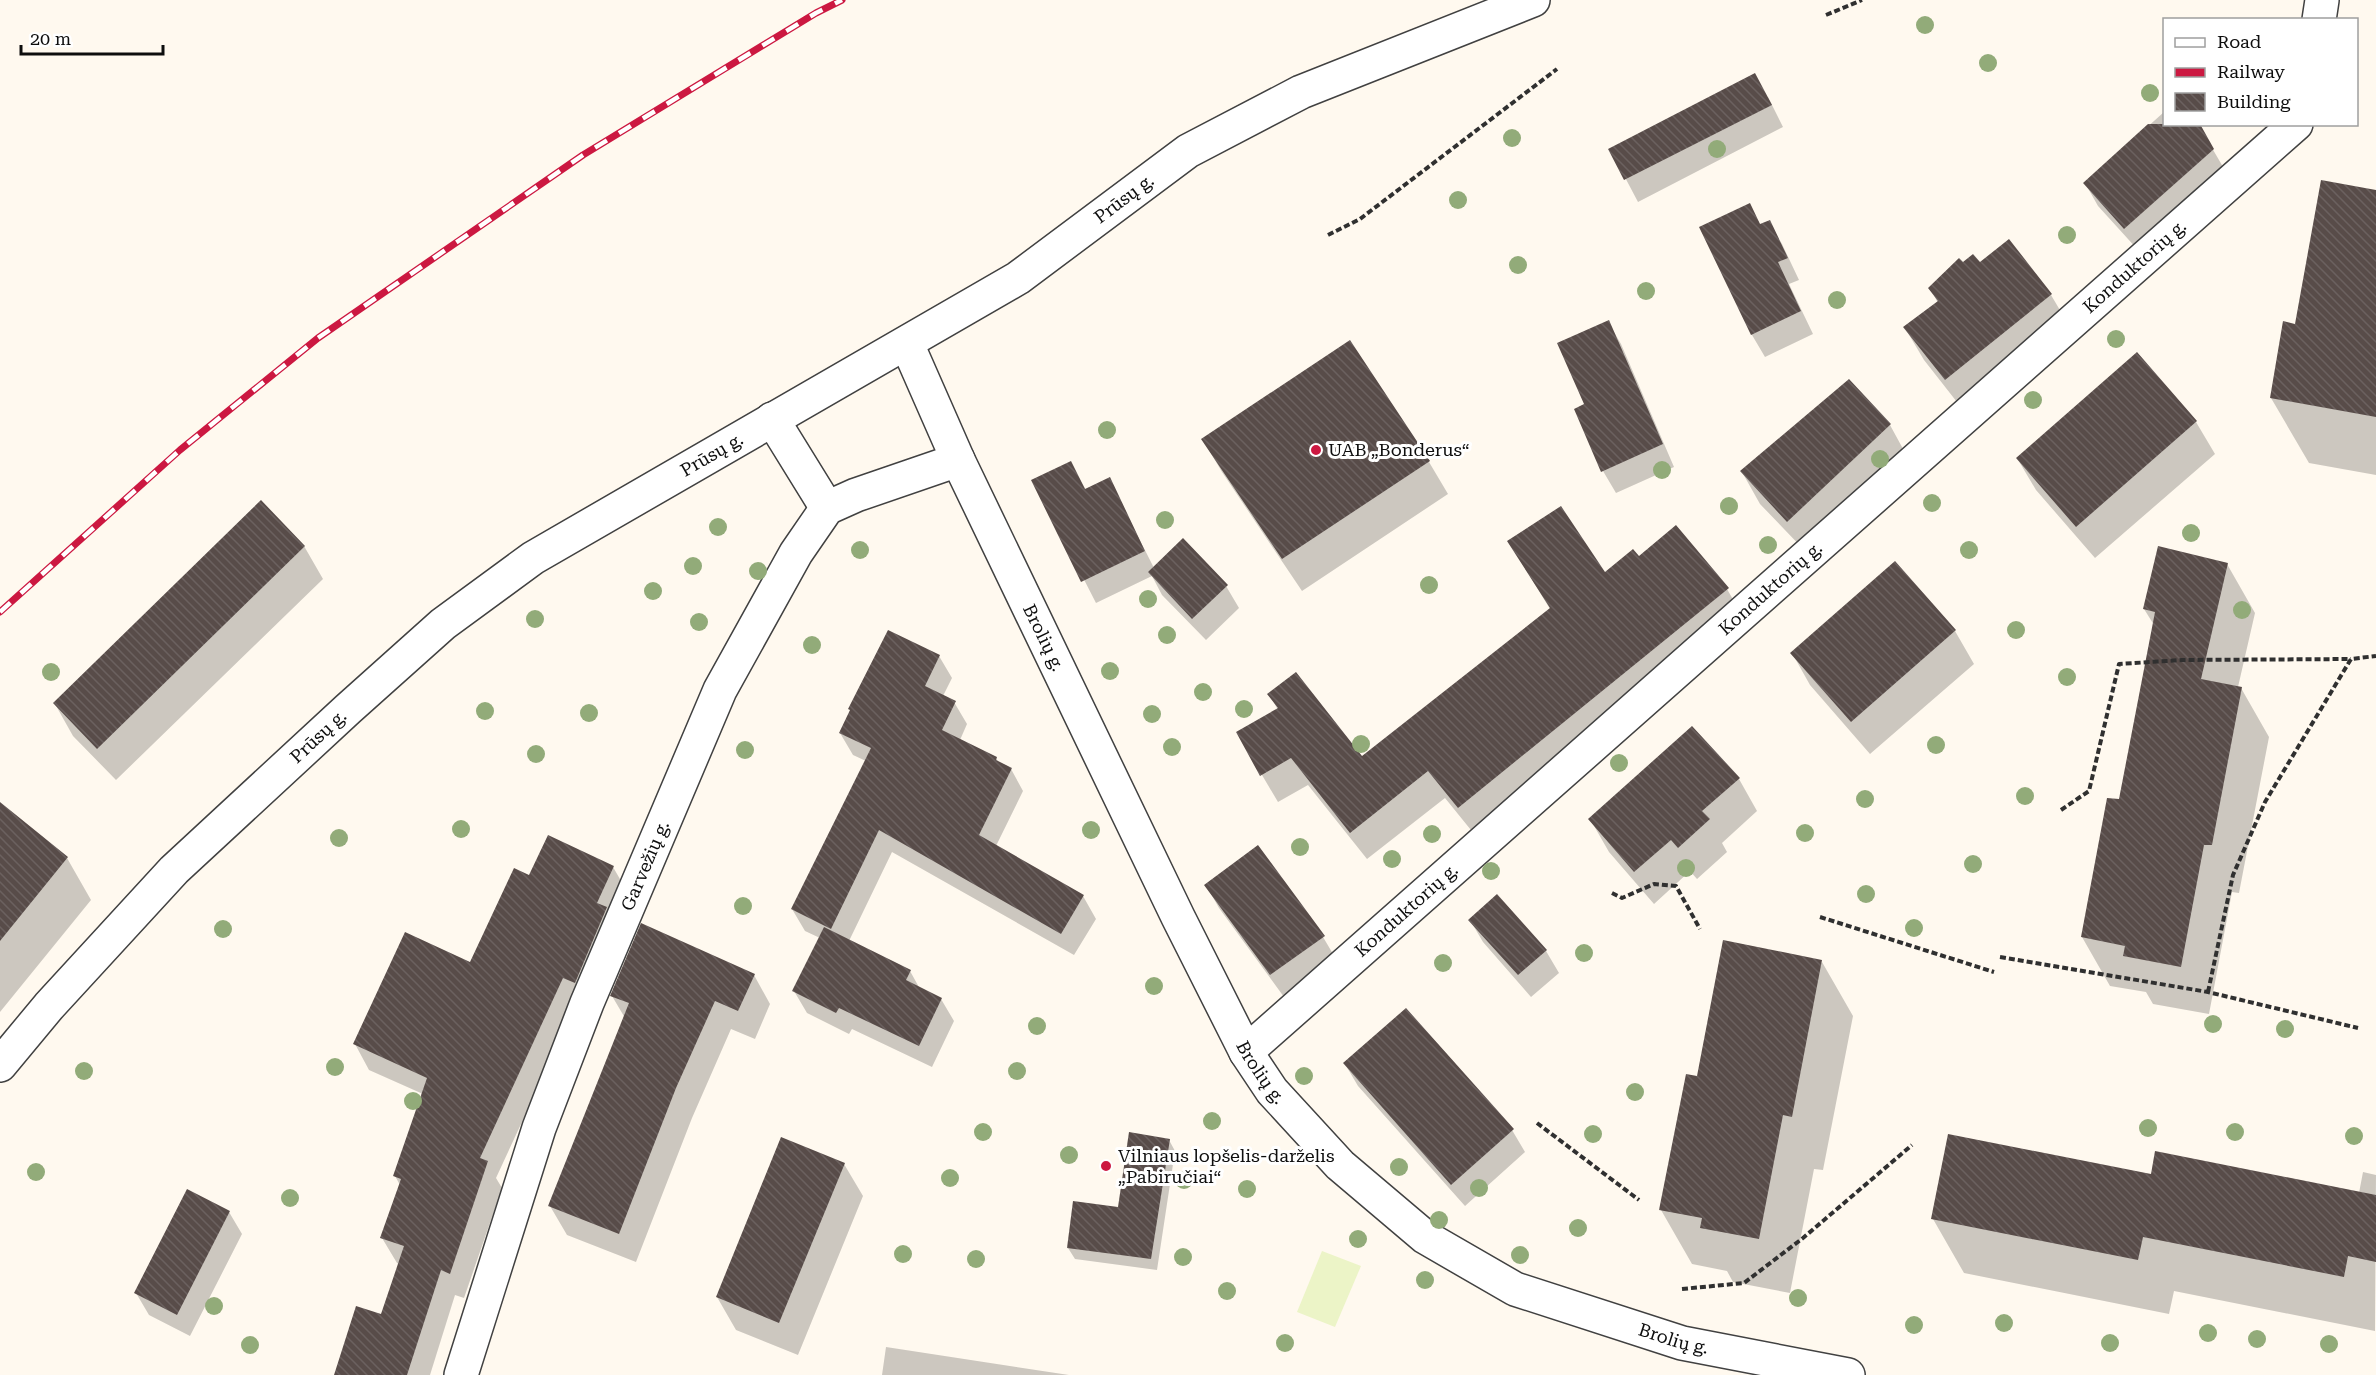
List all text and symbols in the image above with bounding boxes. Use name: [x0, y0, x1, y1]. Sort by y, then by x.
scale bar: [21, 18, 164, 56]
legend: [2163, 18, 2358, 126]
text: 20 m: [30, 28, 71, 49]
text: Road: [2217, 31, 2262, 52]
text: Railway: [2217, 61, 2285, 82]
text: Building: [2217, 91, 2291, 112]
street label: Prūsų g.: [1090, 169, 1158, 227]
street label: Konduktorių g.: [2078, 215, 2190, 317]
street label: Prūsų g.: [676, 428, 747, 481]
place label: UAB „Bonderus“: [1328, 439, 1470, 460]
marker: UAB „Bonderus“: [1309, 443, 1323, 457]
street label: Konduktorių g.: [1714, 537, 1826, 639]
street label: Brolių g.: [1019, 601, 1069, 674]
street label: Prūsų g.: [286, 705, 350, 767]
street label: Garvežių g.: [616, 817, 673, 914]
street label: Konduktorių g.: [1350, 859, 1462, 961]
street label: Brolių g.: [1232, 1037, 1290, 1108]
place label: Vilniaus lopšelis-darželis „Pabiručiai“: [1118, 1145, 1334, 1187]
marker: Vilniaus lopšelis-darželis „Pabiručiai“: [1099, 1159, 1113, 1173]
street label: Brolių g.: [1636, 1319, 1710, 1358]

